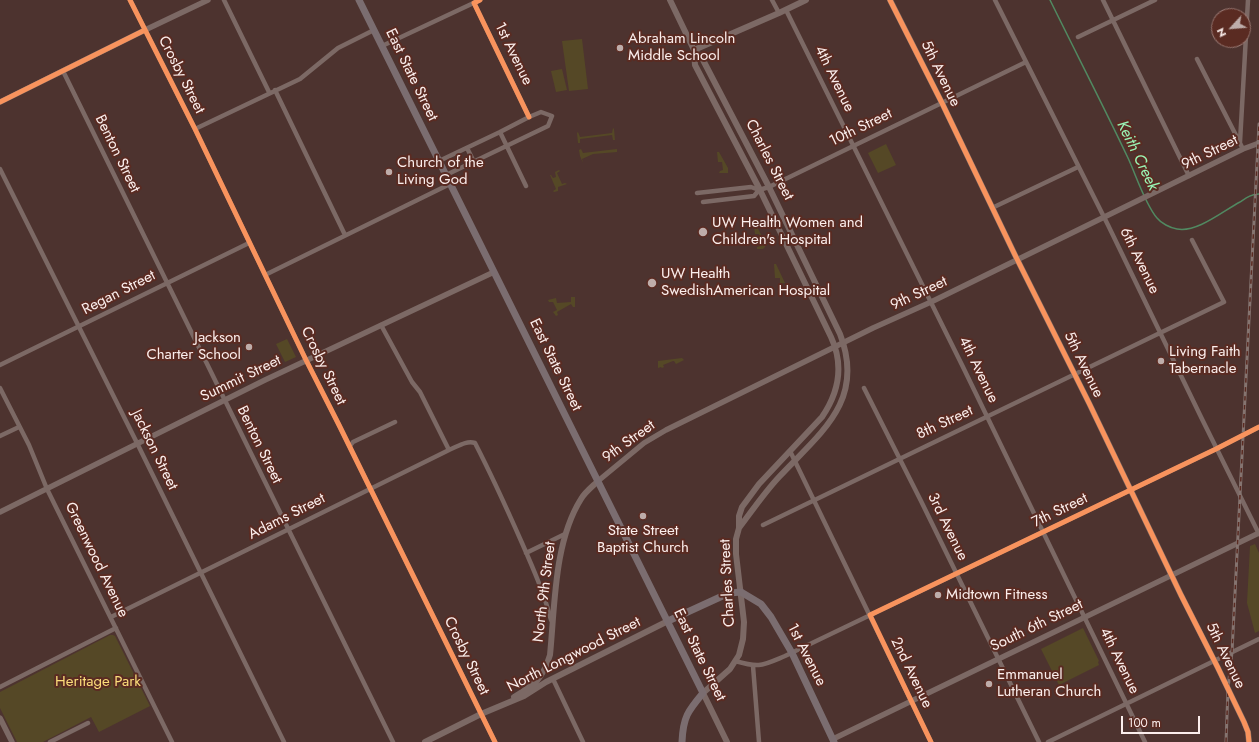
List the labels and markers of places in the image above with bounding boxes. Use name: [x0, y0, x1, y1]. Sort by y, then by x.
place label: Abraham Lincoln Middle School: [628, 30, 735, 65]
marker: Abraham Lincoln Middle School: [615, 43, 625, 53]
place label: Church of the Living God: [397, 154, 484, 189]
marker: Church of the Living God: [384, 167, 394, 177]
place label: UW Health Women and Children's Hospital: [712, 214, 863, 249]
marker: UW Health Women and Children's Hospital: [697, 226, 709, 238]
place label: UW Health SwedishAmerican Hospital: [661, 265, 830, 300]
marker: UW Health SwedishAmerican Hospital: [646, 277, 658, 289]
place label: Jackson Charter School: [146, 329, 241, 364]
marker: Jackson Charter School: [244, 342, 254, 352]
place label: Living Faith Tabernacle: [1169, 343, 1241, 378]
marker: Living Faith Tabernacle: [1156, 356, 1166, 366]
marker: State Street Baptist Church: [638, 511, 648, 521]
place label: State Street Baptist Church: [597, 522, 689, 557]
place label: Midtown Fitness: [946, 586, 1047, 604]
marker: Midtown Fitness: [933, 590, 943, 600]
place label: Emmanuel Lutheran Church: [997, 666, 1101, 701]
marker: Emmanuel Lutheran Church: [984, 679, 994, 689]

